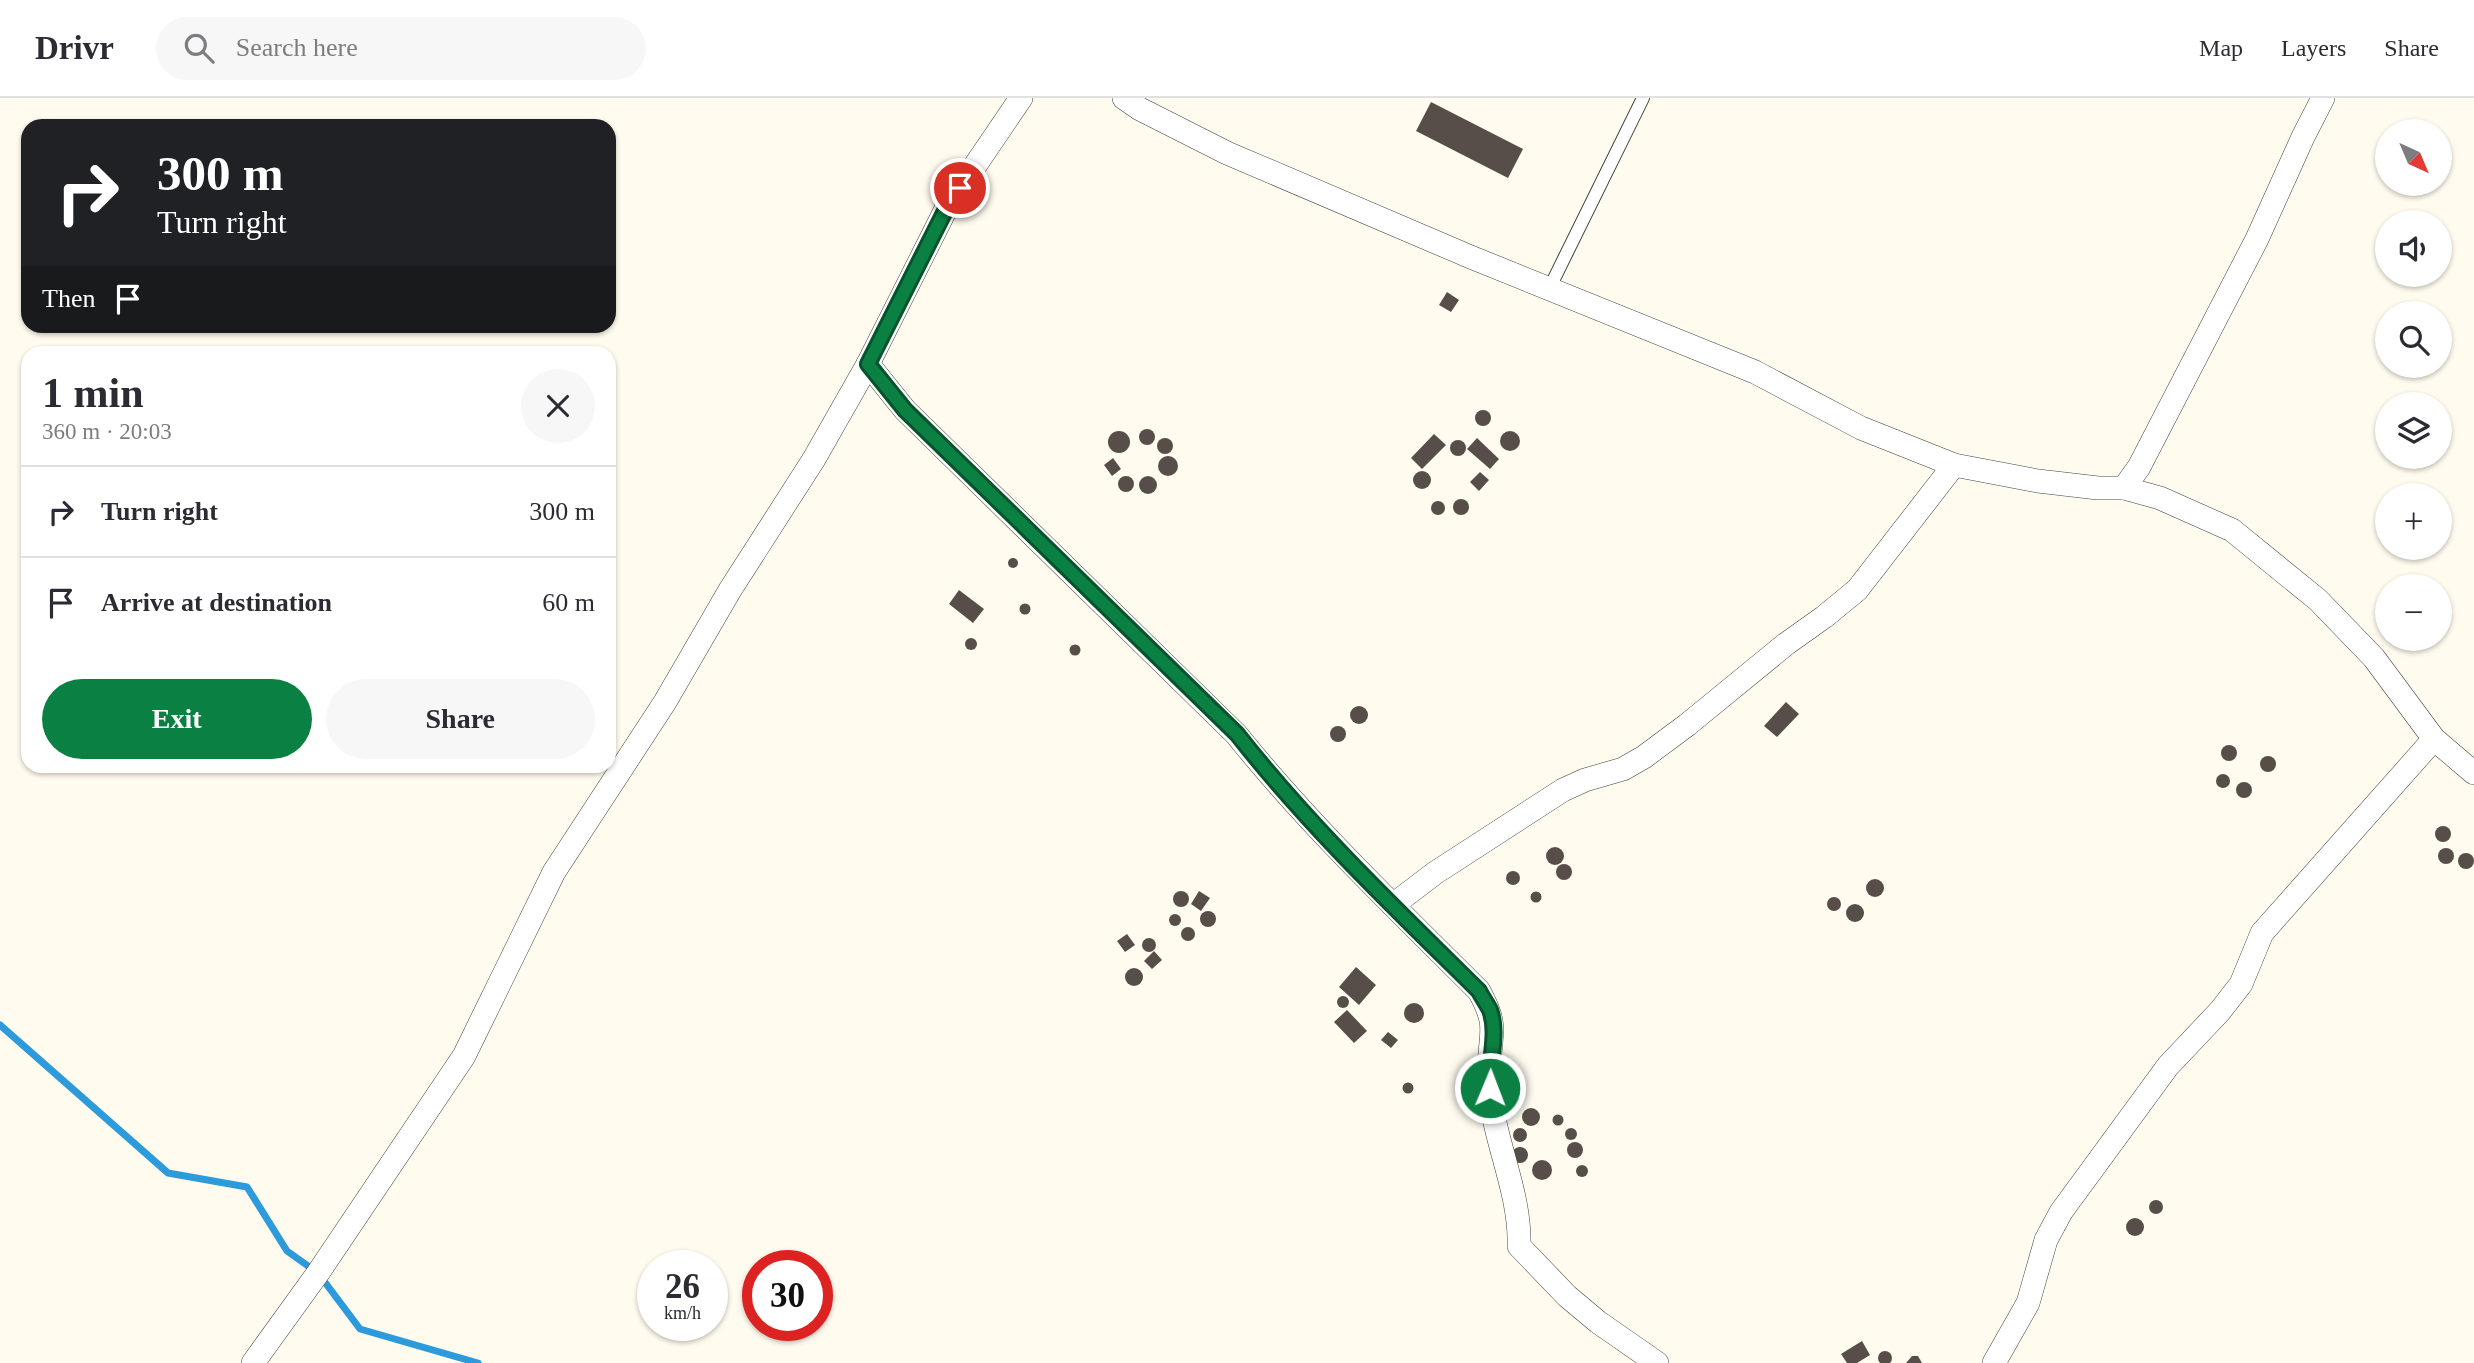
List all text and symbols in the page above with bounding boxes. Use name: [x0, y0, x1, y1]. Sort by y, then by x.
search box: [156, 17, 646, 80]
icon: search: [180, 29, 218, 67]
text: Drivr: [35, 30, 114, 66]
text: Search here: [236, 33, 358, 62]
text: Map: [2199, 35, 2243, 61]
text: Layers: [2281, 35, 2346, 61]
text: Share: [2384, 35, 2439, 61]
north arrow: [2375, 119, 2452, 196]
map controls: [2375, 119, 2452, 651]
text: 300 m: [157, 146, 284, 201]
icon: right: [42, 147, 133, 238]
pin: [930, 158, 990, 218]
icon: arrive: [941, 169, 979, 207]
text: Turn right: [157, 204, 287, 240]
button: sound: [2375, 210, 2452, 287]
icon: arrive: [109, 280, 147, 318]
text: Then: [42, 284, 95, 313]
button: search: [2375, 301, 2452, 378]
button: close: [521, 369, 595, 443]
text: 1 min: [42, 370, 144, 416]
button: layers: [2375, 392, 2452, 469]
text: 360 m · 20:03: [42, 419, 172, 444]
button: +: [2375, 483, 2452, 560]
icon: right: [42, 493, 80, 531]
text: Turn right: [101, 497, 218, 526]
text: 300 m: [529, 497, 595, 526]
button: −: [2375, 574, 2452, 651]
icon: arrive: [42, 584, 80, 622]
text: Arrive at destination: [101, 588, 332, 617]
text: 60 m: [542, 588, 595, 617]
button: Exit: [42, 679, 312, 759]
button: Share: [326, 679, 595, 759]
position arrow: [1453, 1051, 1527, 1125]
speed limit sign: 30: [742, 1250, 833, 1341]
text: 26: [665, 1267, 700, 1306]
text: km/h: [664, 1303, 701, 1323]

